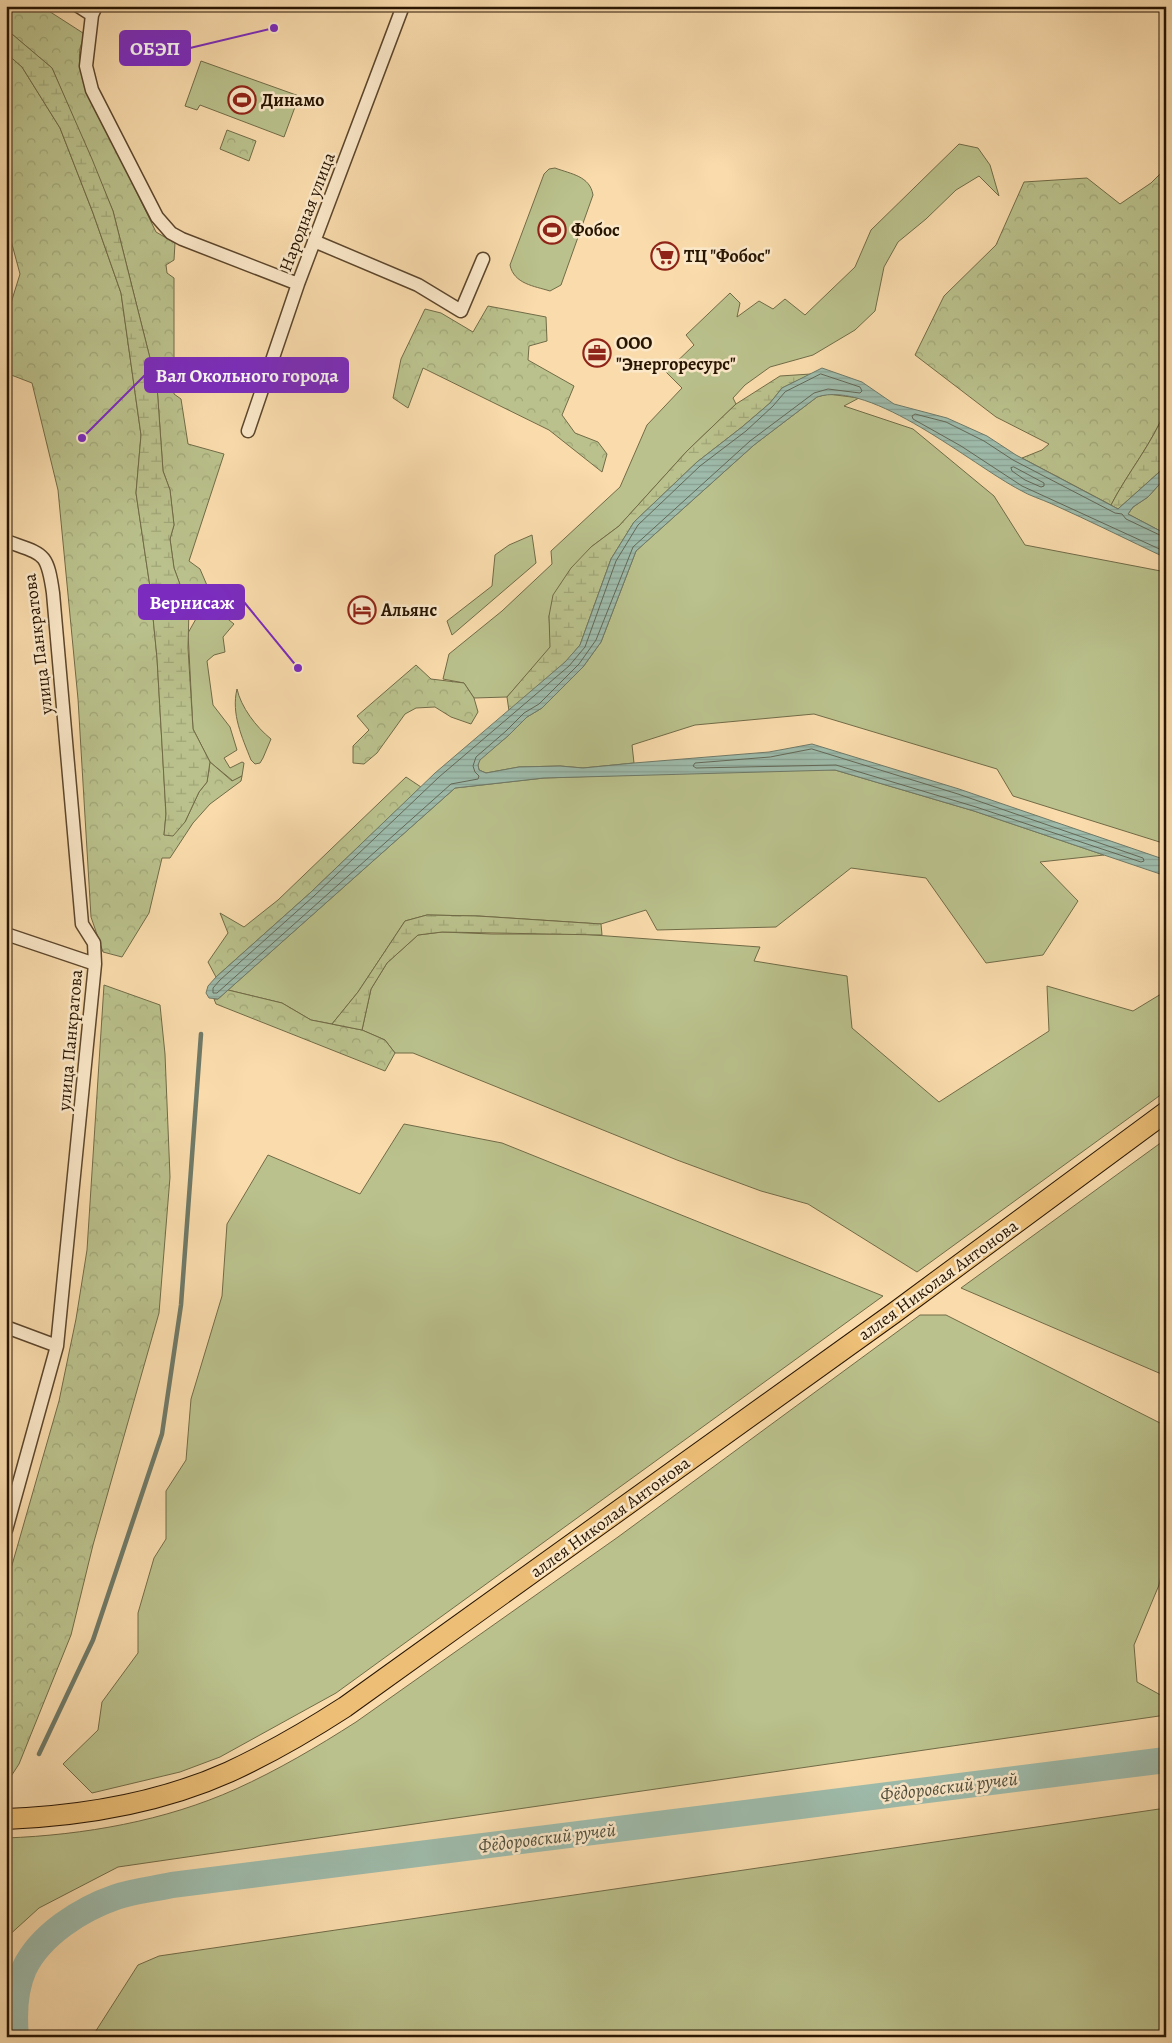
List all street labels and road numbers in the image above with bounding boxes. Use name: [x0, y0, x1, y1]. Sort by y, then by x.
street label: Народная улица: [273, 148, 341, 275]
street label: улица Панкратова: [17, 571, 59, 717]
street label: улица Панкратова: [52, 968, 88, 1113]
street label: аллея Николая Антонова: [853, 1213, 1023, 1346]
street label: аллея Николая Антонова: [525, 1450, 695, 1583]

